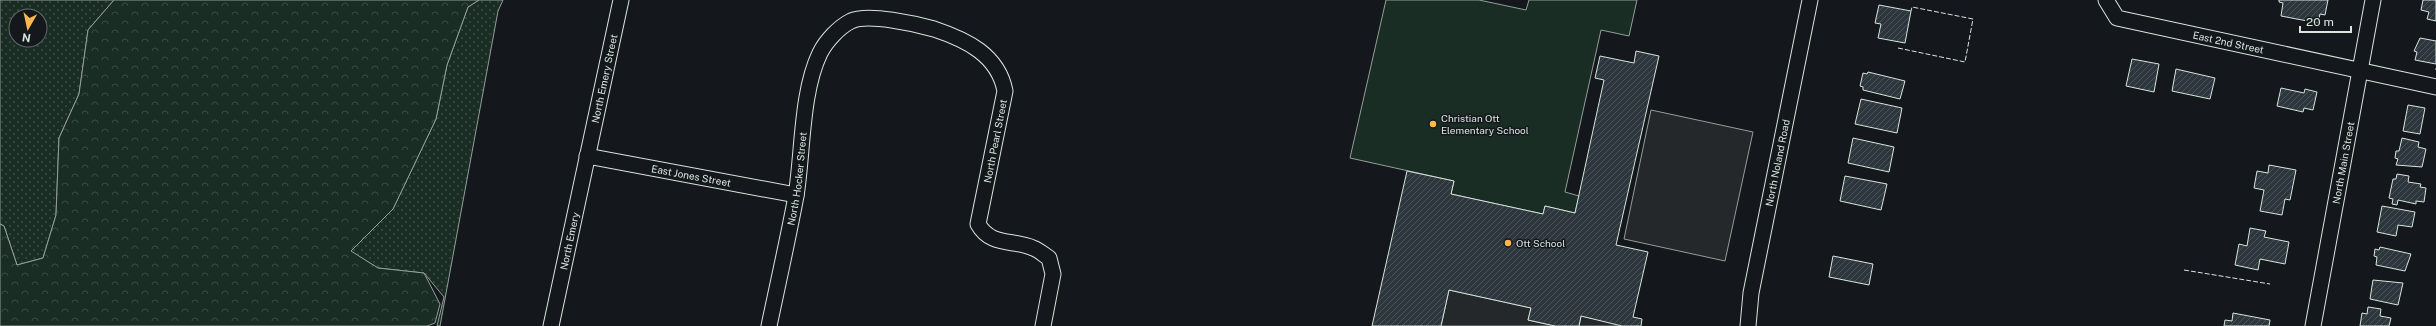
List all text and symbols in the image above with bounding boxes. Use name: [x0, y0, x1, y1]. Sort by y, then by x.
north arrow: [8, 8, 48, 48]
scale bar: [2300, 8, 2351, 34]
text: 20 m: [2306, 15, 2334, 29]
street label: East 2nd Street: [2192, 29, 2265, 56]
text: N: [21, 31, 32, 44]
street label: North Emery Street: [589, 33, 620, 124]
street label: North Pearl Street: [981, 98, 1009, 184]
place label: Christian Ott Elementary School: [1441, 112, 1529, 136]
street label: North Noland Road: [1763, 118, 1792, 207]
marker: Christian Ott Elementary School: [1428, 119, 1438, 129]
street label: North Main Street: [2330, 121, 2357, 205]
street label: North Hocker Street: [784, 131, 809, 226]
street label: East Jones Street: [650, 162, 732, 189]
street label: North Emery: [557, 210, 581, 271]
place label: Ott School: [1516, 237, 1565, 249]
marker: Ott School: [1503, 238, 1513, 248]

